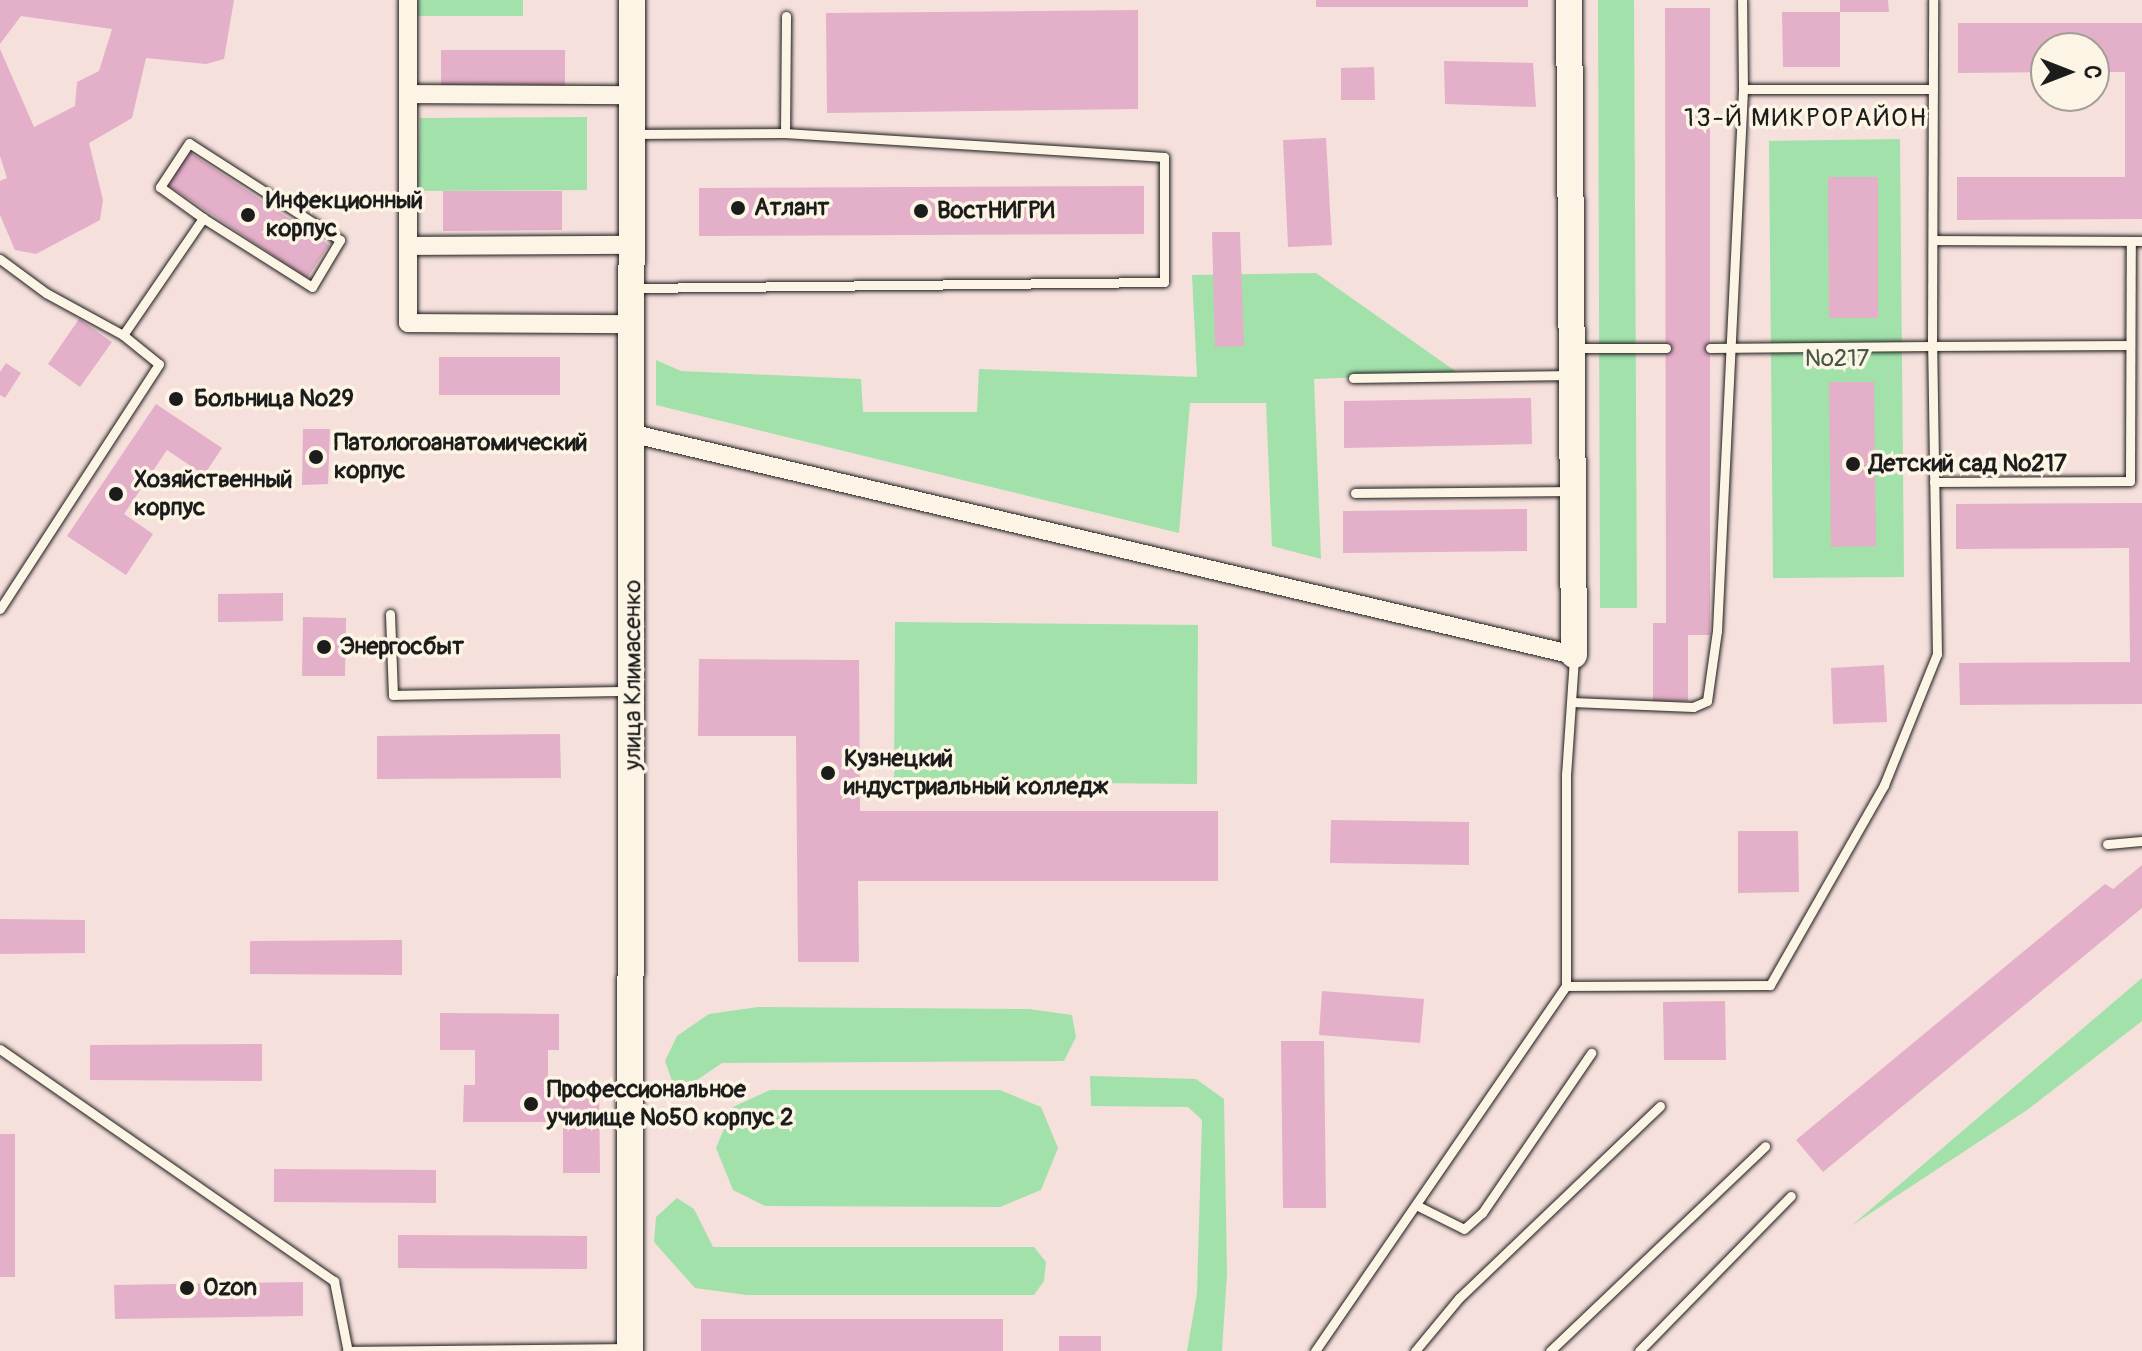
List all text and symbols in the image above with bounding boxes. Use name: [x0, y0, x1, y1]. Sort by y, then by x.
north arrow: [2030, 32, 2110, 112]
text: С: [2078, 65, 2106, 79]
district label: 13-Й МИКРОРАЙОН: [1684, 103, 1928, 135]
place label: Инфекционный корпус: [266, 187, 423, 243]
place label: Атлант: [754, 194, 829, 222]
place label: ВостНИГРИ: [937, 197, 1055, 225]
marker: Атлант: [729, 199, 747, 217]
marker: ВостНИГРИ: [912, 202, 930, 220]
marker: Инфекционный корпус: [237, 204, 259, 226]
park label: №217: [1805, 345, 1869, 373]
place label: Больница №29: [194, 385, 354, 413]
marker: Больница №29: [165, 388, 187, 410]
place label: Патологоанатомический корпус: [334, 429, 587, 485]
marker: Патологоанатомический корпус: [305, 446, 327, 468]
place label: Детский сад №217: [1869, 450, 2067, 478]
marker: Детский сад №217: [1844, 455, 1862, 473]
place label: Хозяйственный корпус: [134, 466, 292, 522]
marker: Хозяйственный корпус: [105, 483, 127, 505]
street label: улица Климасенко: [619, 580, 647, 770]
place label: Энергосбыт: [340, 633, 464, 661]
marker: Энергосбыт: [315, 638, 333, 656]
place label: Кузнецкий индустриальный колледж: [844, 745, 1108, 801]
marker: Кузнецкий индустриальный колледж: [819, 764, 837, 782]
place label: Профессиональное училище №50 корпус 2: [547, 1076, 793, 1132]
marker: Профессиональное училище №50 корпус 2: [522, 1095, 540, 1113]
place label: Ozon: [203, 1274, 257, 1302]
marker: Ozon: [178, 1279, 196, 1297]

